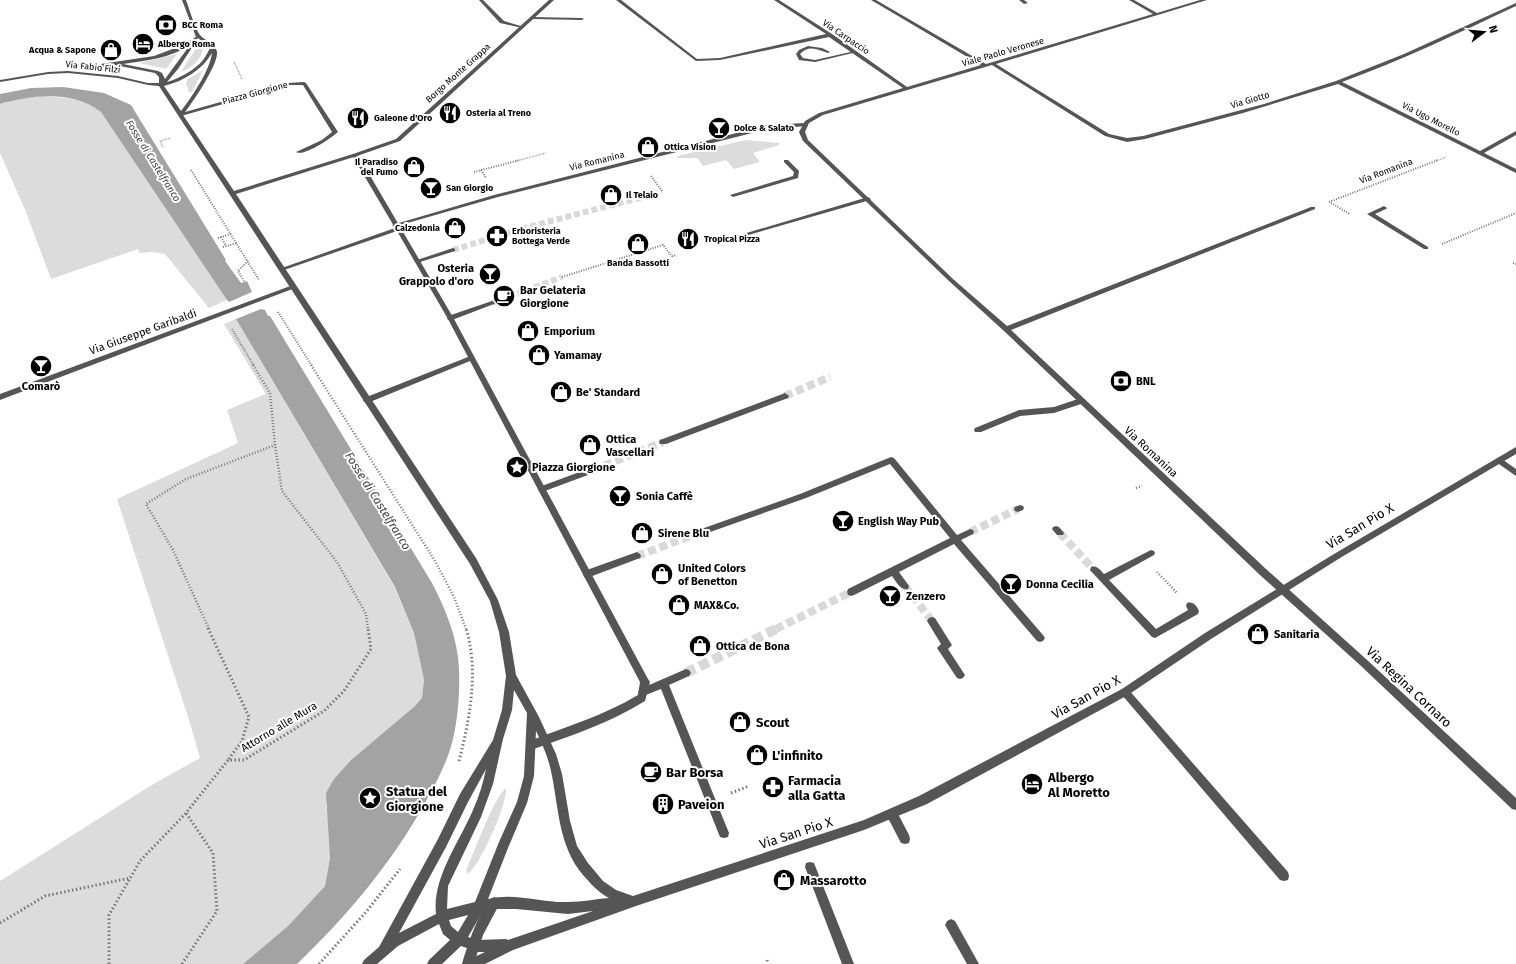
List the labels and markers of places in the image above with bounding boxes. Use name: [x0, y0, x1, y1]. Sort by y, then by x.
bank icon: BCC Roma: [153, 12, 179, 38]
place label: BCC Roma: [182, 20, 223, 30]
hotel icon: Albergo Roma: [130, 31, 156, 57]
shop icon: Acqua & Sapone: [98, 37, 124, 63]
place label: Albergo Roma: [157, 39, 215, 49]
place label: Acqua & Sapone: [28, 45, 96, 55]
restaurant icon: Osteria al Treno: [437, 100, 463, 126]
restaurant icon: Galeone d'Oro: [345, 105, 371, 131]
place label: Osteria al Treno: [466, 108, 531, 118]
place label: Galeone d'Oro: [374, 113, 432, 123]
bar icon: Dolce & Salato: [706, 115, 732, 141]
place label: Dolce & Salato: [734, 123, 794, 133]
shop icon: Ottica Vision: [635, 134, 661, 160]
place label: Ottica Vision: [664, 142, 716, 152]
shop icon: Il Paradiso del Fumo: [401, 154, 427, 180]
place label: Il Paradiso del Fumo: [355, 157, 398, 177]
bar icon: San Giorgio: [418, 175, 444, 201]
shop icon: Il Telaio: [598, 182, 624, 208]
place label: San Giorgio: [446, 183, 493, 193]
place label: Il Telaio: [626, 190, 658, 200]
shop icon: Calzedonia: [442, 215, 468, 241]
place label: Calzedonia: [395, 223, 440, 233]
pharmacy icon: Erboristeria Bottega Verde: [484, 223, 510, 249]
place label: Erboristeria Bottega Verde: [512, 226, 570, 246]
restaurant icon: Tropical Pizza: [675, 226, 701, 252]
shop icon: Banda Bassotti: [625, 231, 651, 257]
place label: Tropical Pizza: [704, 234, 760, 244]
place label: Banda Bassotti: [607, 258, 669, 268]
bar icon: Osteria Grappolo d'oro: [477, 261, 503, 287]
place label: Osteria Grappolo d'oro: [399, 262, 475, 288]
cafe icon: Bar Gelateria Giorgione: [491, 283, 517, 309]
place label: Bar Gelateria Giorgione: [520, 284, 586, 310]
shop icon: Emporium: [515, 318, 541, 344]
place label: Emporium: [544, 325, 595, 338]
shop icon: Yamamay: [526, 342, 552, 368]
place label: Yamamay: [553, 349, 602, 362]
bar icon: Comarò: [28, 353, 54, 379]
bank icon: BNL: [1108, 368, 1134, 394]
place label: BNL: [1136, 375, 1156, 388]
shop icon: Be' Standard: [548, 379, 574, 405]
place label: Comarò: [22, 380, 61, 393]
place label: Be' Standard: [576, 386, 640, 399]
shop icon: Ottica Vascellari: [577, 432, 603, 458]
place label: Ottica Vascellari: [605, 433, 654, 459]
place icon: Piazza Giorgione: [504, 454, 530, 480]
place label: Piazza Giorgione: [532, 461, 615, 474]
bar icon: Sonia Caffè: [607, 483, 633, 509]
place label: Sonia Caffè: [636, 490, 693, 503]
bar icon: English Way Pub: [830, 508, 856, 534]
place label: English Way Pub: [858, 515, 939, 528]
shop icon: Sirene Blu: [629, 520, 655, 546]
place label: Sirene Blu: [658, 527, 709, 540]
shop icon: United Colors of Benetton: [649, 561, 675, 587]
place label: United Colors of Benetton: [678, 562, 746, 588]
bar icon: Donna Cecilia: [998, 571, 1024, 597]
place label: Donna Cecilia: [1026, 578, 1094, 591]
bar icon: Zenzero: [877, 583, 903, 609]
place label: Zenzero: [906, 590, 946, 603]
shop icon: MAX&Co.: [666, 592, 692, 618]
place label: MAX&Co.: [694, 599, 739, 612]
shop icon: Sanitaria: [1245, 621, 1271, 647]
place label: Sanitaria: [1274, 628, 1319, 641]
shop icon: Ottica de Bona: [687, 633, 713, 659]
place label: Ottica de Bona: [716, 640, 790, 653]
shop icon: Scout: [727, 709, 753, 735]
place label: Scout: [756, 715, 790, 730]
shop icon: L'infinito: [744, 742, 770, 768]
place label: L'infinito: [772, 748, 823, 763]
cafe icon: Bar Borsa: [638, 759, 664, 785]
place label: Bar Borsa: [666, 765, 723, 780]
place label: Albergo Al Moretto: [1047, 770, 1110, 800]
hotel icon: Albergo Al Moretto: [1019, 771, 1045, 797]
place label: Farmacia alla Gatta: [788, 773, 845, 803]
pharmacy icon: Farmacia alla Gatta: [760, 774, 786, 800]
place label: Statua del Giorgione: [386, 784, 447, 814]
place icon: Statua del Giorgione: [357, 785, 383, 811]
building icon: Paveion: [650, 791, 676, 817]
place label: Paveion: [678, 797, 725, 812]
shop icon: Massarotto: [771, 867, 797, 893]
place label: Massarotto: [800, 873, 867, 888]

